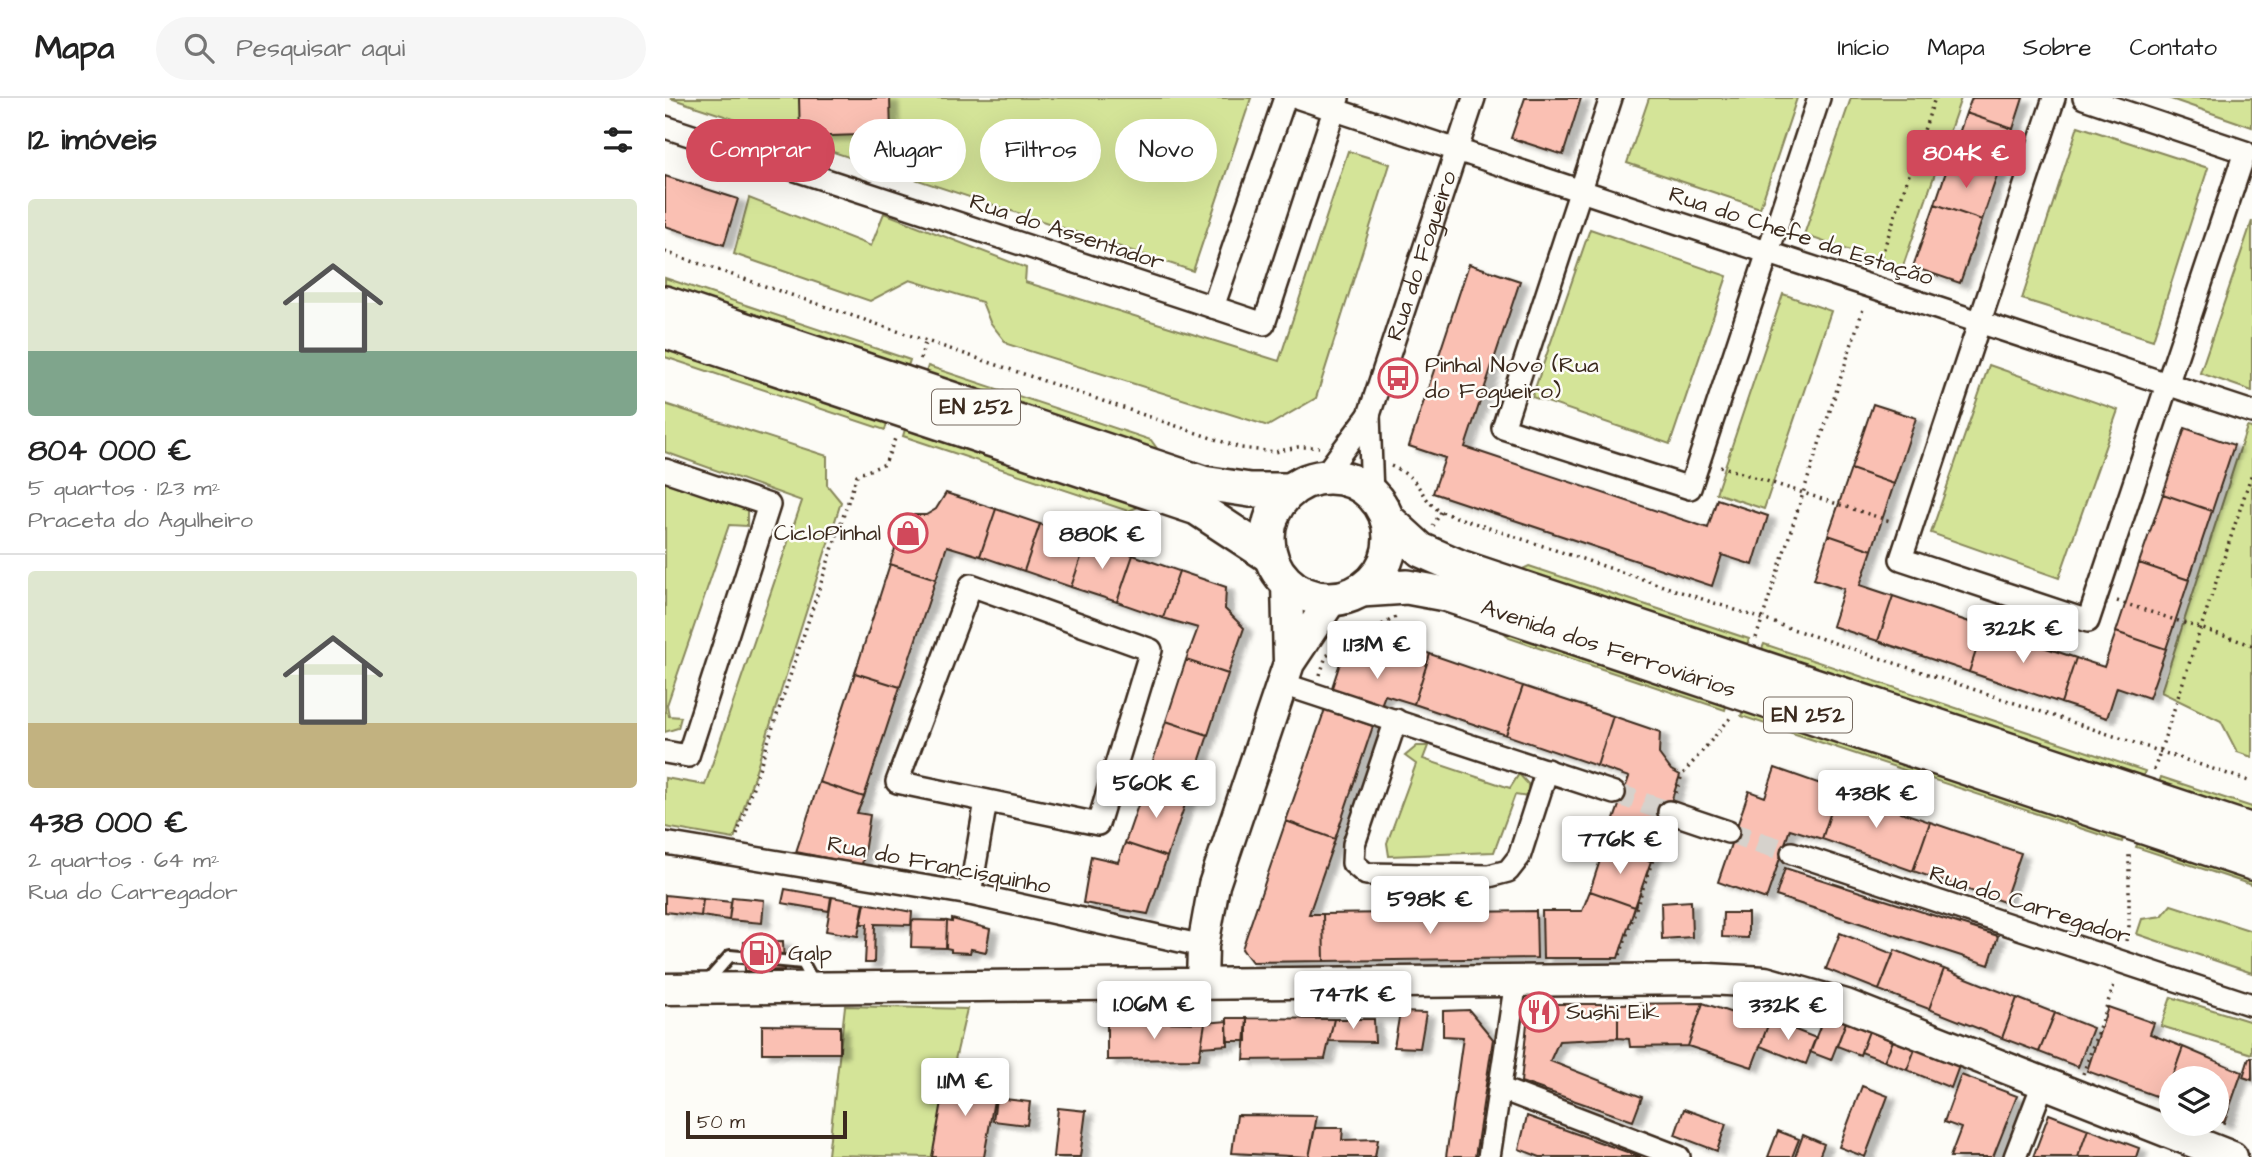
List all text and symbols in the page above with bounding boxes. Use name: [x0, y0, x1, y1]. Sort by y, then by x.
search box: [156, 17, 646, 80]
text: Mapa: [35, 25, 114, 71]
icon: search: [180, 29, 218, 67]
text: Pesquisar aqui: [236, 30, 405, 66]
text: Início: [1838, 31, 1889, 65]
text: Mapa: [1927, 31, 1985, 65]
text: Sobre: [2023, 31, 2091, 65]
text: Contato: [2129, 31, 2217, 65]
text: 12 imóveis: [28, 119, 157, 161]
chip: Comprar: [686, 119, 835, 182]
chip: Alugar: [849, 119, 966, 182]
chip: Filtros: [980, 119, 1101, 182]
chip: Novo: [1115, 119, 1217, 182]
icon: filters: [599, 121, 637, 159]
pin: 804K €: [1909, 130, 2023, 190]
text: 804K €: [1923, 137, 2009, 169]
street label: Rua do Fogueiro: [1379, 167, 1465, 345]
street label: Rua do Chefe da Estação: [1665, 178, 1937, 294]
street label: Rua do Assentador: [965, 185, 1169, 279]
icon: home: [270, 245, 396, 371]
place label: Pinhal Novo (Rua do Fogueiro): [1425, 349, 1599, 408]
bus stop icon: Pinhal Novo (Rua do Fogueiro): [1377, 357, 1419, 399]
road number: EN 252: [932, 390, 1020, 424]
text: 804 000 €: [28, 430, 191, 472]
text: 5 quartos · 123 m²: [28, 472, 220, 504]
text: Praceta do Agulheiro: [28, 504, 253, 536]
shop icon: CicloPinhal: [887, 512, 929, 554]
pin: 880K €: [1045, 512, 1159, 571]
place label: CicloPinhal: [774, 517, 881, 549]
text: 880K €: [1059, 518, 1145, 550]
street label: Avenida dos Ferroviários: [1477, 591, 1740, 706]
pin: 322K €: [1966, 606, 2080, 665]
text: 322K €: [1983, 612, 2063, 644]
icon: home: [270, 617, 396, 743]
pin: 1.13M €: [1312, 622, 1442, 681]
text: 1.13M €: [1343, 628, 1411, 660]
road number: EN 252: [1764, 698, 1852, 732]
pin: 560K €: [1099, 760, 1213, 820]
text: 560K €: [1113, 767, 1199, 799]
pin: 438K €: [1819, 770, 1933, 830]
text: 438K €: [1834, 777, 1918, 809]
text: 438 000 €: [28, 802, 188, 844]
pin: 776K €: [1563, 816, 1677, 876]
text: 776K €: [1578, 823, 1662, 855]
street label: Rua do Francisquinho: [824, 828, 1054, 902]
text: 2 quartos · 64 m²: [28, 844, 220, 876]
street label: Rua do Carregador: [1925, 857, 2135, 954]
text: Rua do Carregador: [28, 876, 238, 908]
pin: 598K €: [1373, 876, 1487, 936]
text: 598K €: [1387, 883, 1473, 915]
fuel station icon: Galp: [740, 932, 782, 974]
place label: Galp: [788, 937, 832, 969]
pin: 747K €: [1296, 972, 1410, 1031]
text: 747K €: [1310, 978, 1396, 1010]
pin: 1.06M €: [1089, 982, 1219, 1041]
pin: 332K €: [1731, 982, 1845, 1042]
text: 1.06M €: [1113, 988, 1195, 1020]
text: 332K €: [1749, 989, 1827, 1021]
restaurant icon: Sushi Eik: [1518, 991, 1560, 1033]
place label: Sushi Eik: [1566, 996, 1659, 1028]
pin: 1.1M €: [908, 1058, 1022, 1118]
text: 1.1M €: [937, 1065, 993, 1097]
map controls: [2159, 1066, 2229, 1136]
button: layers: [2159, 1066, 2229, 1136]
scale bar: [686, 1108, 847, 1140]
text: 50 m: [697, 1109, 745, 1136]

